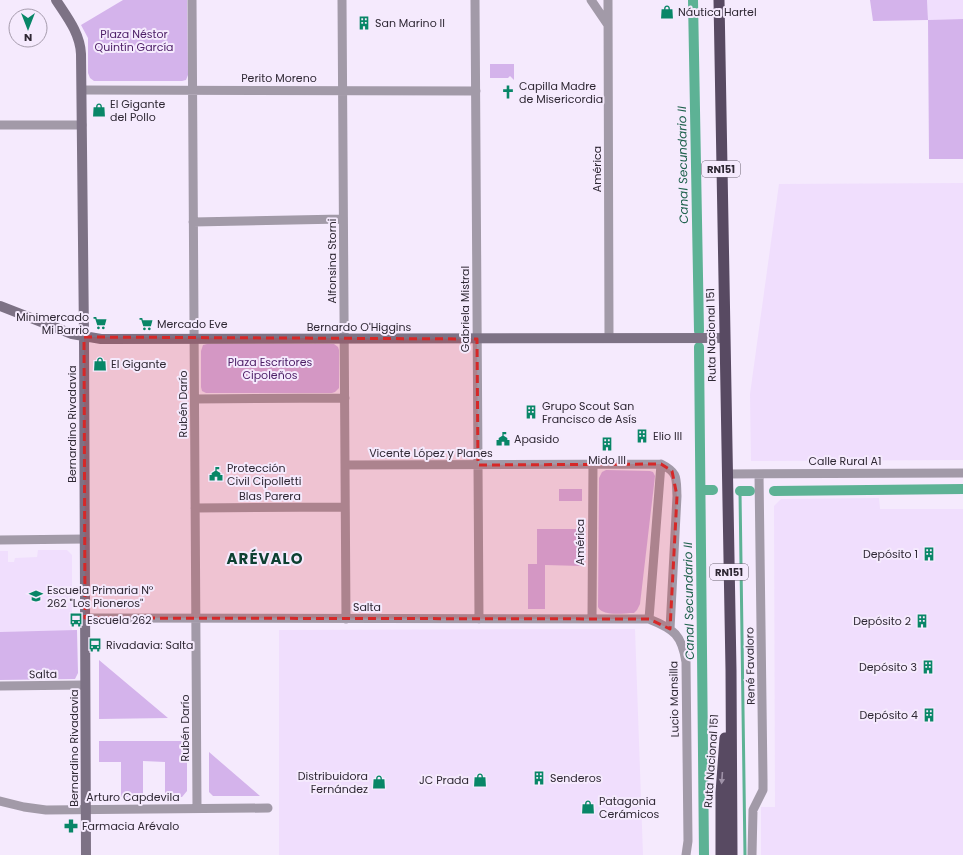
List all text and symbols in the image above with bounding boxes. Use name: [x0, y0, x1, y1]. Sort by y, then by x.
shop icon: Náutica Hartel: [659, 4, 675, 20]
place label: Náutica Hartel: [678, 4, 757, 20]
north arrow: [8, 8, 48, 48]
building icon: San Marino II: [356, 15, 372, 31]
place label: San Marino II: [375, 15, 445, 31]
park label: Plaza Néstor Quintín García: [94, 26, 174, 55]
text: N: [24, 30, 32, 46]
street label: Perito Moreno: [241, 70, 317, 86]
place label: Capilla Madre de Misericordia: [519, 78, 603, 107]
church icon: Capilla Madre de Misericordia: [500, 84, 516, 100]
place label: El Gigante del Pollo: [110, 96, 165, 125]
shop icon: El Gigante del Pollo: [91, 102, 107, 118]
water label: Canal Secundario II: [673, 106, 692, 224]
street label: América: [589, 146, 605, 192]
road number: RN151: [702, 161, 740, 177]
street label: Alfonsina Storni: [324, 218, 340, 304]
street label: Gabriela Mistral: [457, 266, 473, 352]
street label: Ruta Nacional 151: [702, 288, 720, 382]
place label: Minimercado Mi Barrio: [16, 309, 89, 338]
supermarket icon: Minimercado Mi Barrio: [92, 315, 108, 331]
supermarket icon: Mercado Eve: [138, 316, 154, 332]
place label: Mercado Eve: [157, 316, 228, 332]
street label: Bernardo O'Higgins: [307, 319, 412, 335]
park label: Plaza Escritores Cipoleños: [228, 354, 312, 383]
shop icon: El Gigante: [92, 356, 108, 372]
place label: El Gigante: [111, 356, 166, 372]
street label: Bernardino Rivadavia: [64, 365, 80, 483]
street label: Rubén Darío: [175, 370, 191, 438]
place label: Grupo Scout San Francisco de Asís: [542, 398, 637, 427]
building icon: Grupo Scout San Francisco de Asís: [523, 404, 539, 420]
building icon: Elio III: [634, 428, 650, 444]
place label: Elio III: [653, 428, 682, 444]
public building icon: Apasido: [495, 431, 511, 447]
place label: Apasido: [514, 431, 559, 447]
building icon: Mido III: [599, 436, 615, 452]
street label: Vicente López y Planes: [369, 445, 493, 461]
place label: Mido III: [588, 452, 626, 468]
street label: Calle Rural A1: [809, 453, 881, 469]
place label: Protección Civil Cipolletti: [227, 460, 302, 489]
public building icon: Protección Civil Cipolletti: [208, 466, 224, 482]
street label: Blas Parera: [239, 488, 301, 504]
street label: América: [572, 519, 588, 565]
water label: Canal Secundario II: [679, 542, 698, 660]
place label: Depósito 1: [863, 546, 918, 562]
building icon: Depósito 1: [921, 546, 937, 562]
district label: ARÉVALO: [227, 548, 303, 569]
road number: RN151: [710, 564, 748, 580]
place label: Escuela Primaria N° 262 "Los Pioneros": [47, 582, 154, 611]
school or university icon: Escuela Primaria N° 262 "Los Pioneros": [28, 588, 44, 604]
street label: Salta: [353, 599, 381, 615]
bus stop icon: Escuela 262: [68, 612, 84, 628]
place label: Escuela 262: [87, 612, 152, 628]
place label: Depósito 2: [853, 613, 911, 629]
building icon: Depósito 2: [914, 613, 930, 629]
street label: René Favaloro: [741, 627, 759, 705]
bus stop icon: Rivadavia: Salta: [87, 637, 103, 653]
place label: Rivadavia: Salta: [106, 637, 194, 653]
place label: Depósito 3: [859, 659, 917, 675]
building icon: Depósito 3: [920, 659, 936, 675]
street label: Lucio Mansilla: [665, 661, 683, 737]
street label: Salta: [29, 666, 57, 682]
street label: Bernardino Rivadavia: [66, 689, 82, 807]
street label: Rubén Darío: [177, 694, 193, 762]
place label: Depósito 4: [860, 707, 918, 723]
building icon: Depósito 4: [921, 707, 937, 723]
street label: Ruta Nacional 151: [700, 714, 722, 808]
place label: Distribuidora Fernández: [298, 768, 368, 797]
building icon: Senderos: [531, 770, 547, 786]
place label: Senderos: [550, 770, 602, 786]
place label: JC Prada: [419, 772, 469, 788]
shop icon: JC Prada: [472, 772, 488, 788]
one-way arrow: [718, 772, 725, 784]
shop icon: Distribuidora Fernández: [371, 774, 387, 790]
street label: Arturo Capdevila: [86, 789, 180, 805]
place label: Patagonia Cerámicos: [599, 793, 660, 822]
shop icon: Patagonia Cerámicos: [580, 799, 596, 815]
pharmacy icon: Farmacia Arévalo: [63, 818, 79, 834]
place label: Farmacia Arévalo: [82, 818, 179, 834]

